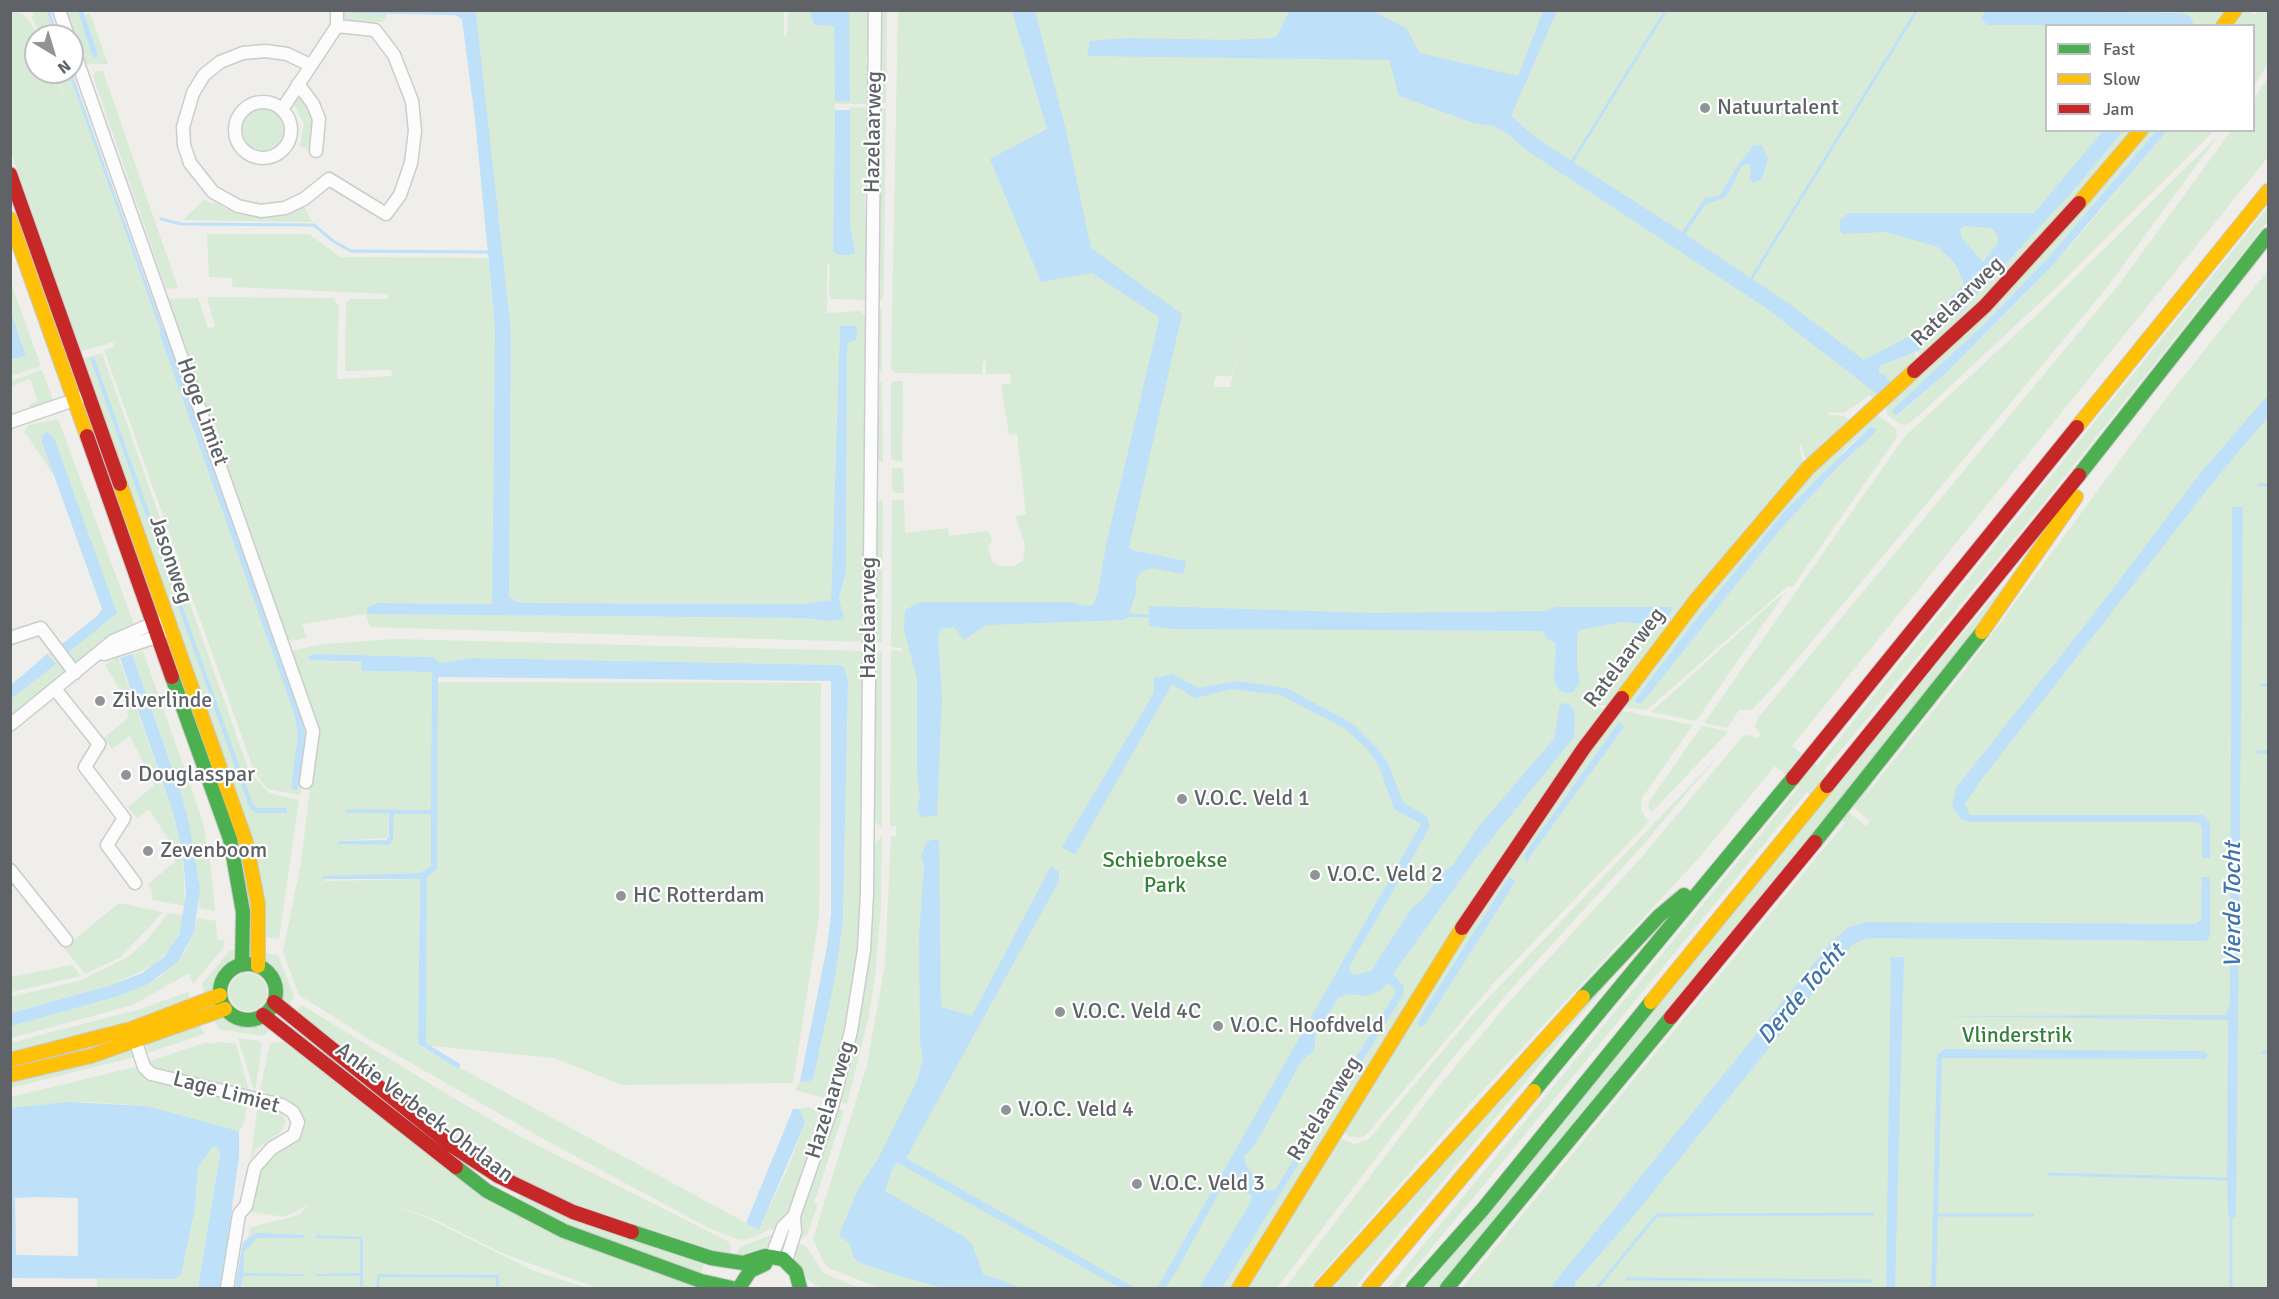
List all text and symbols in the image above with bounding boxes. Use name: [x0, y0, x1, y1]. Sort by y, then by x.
north arrow: [24, 24, 84, 84]
legend: [2045, 24, 2255, 132]
text: Fast: [2103, 38, 2135, 60]
text: N: [53, 55, 74, 78]
text: Slow: [2103, 68, 2140, 90]
street label: Hazelaarweg: [860, 71, 888, 193]
place label: Natuurtalent: [1717, 95, 1839, 121]
text: Jam: [2103, 98, 2134, 120]
marker: Natuurtalent: [1698, 101, 1712, 115]
street label: Ratelaarweg: [1906, 251, 2010, 353]
street label: Hoge Limiet: [170, 354, 234, 470]
street label: Jasonweg: [143, 512, 197, 608]
street label: Hazelaarweg: [856, 557, 882, 679]
street label: Ratelaarweg: [1579, 603, 1671, 713]
place label: Zilverlinde: [112, 688, 212, 714]
marker: Zilverlinde: [93, 694, 107, 708]
place label: Douglasspar: [138, 762, 255, 788]
marker: Douglasspar: [119, 768, 133, 782]
place label: V.O.C. Veld 1: [1194, 786, 1310, 812]
marker: V.O.C. Veld 1: [1175, 792, 1189, 806]
place label: Zevenboom: [160, 838, 267, 864]
water label: Vierde Tocht: [2220, 842, 2248, 968]
marker: Zevenboom: [141, 844, 155, 858]
park label: Schiebroekse Park: [1103, 848, 1227, 900]
place label: V.O.C. Veld 2: [1327, 862, 1443, 888]
marker: V.O.C. Veld 2: [1308, 868, 1322, 882]
place label: HC Rotterdam: [633, 883, 765, 909]
marker: HC Rotterdam: [614, 889, 628, 903]
water label: Derde Tocht: [1752, 939, 1852, 1051]
place label: V.O.C. Veld 4C: [1072, 999, 1201, 1025]
marker: V.O.C. Veld 4C: [1053, 1005, 1067, 1019]
place label: V.O.C. Hoofdveld: [1230, 1013, 1384, 1039]
marker: V.O.C. Hoofdveld: [1211, 1019, 1225, 1033]
park label: Vlinderstrik: [1962, 1023, 2072, 1049]
street label: Ankie Verbeek-Ohrlaan: [330, 1037, 518, 1189]
street label: Hazelaarweg: [801, 1038, 861, 1162]
street label: Ratelaarweg: [1283, 1052, 1367, 1166]
street label: Lage Limiet: [170, 1066, 282, 1120]
place label: V.O.C. Veld 4: [1018, 1097, 1134, 1123]
marker: V.O.C. Veld 4: [999, 1103, 1013, 1117]
place label: V.O.C. Veld 3: [1149, 1171, 1265, 1197]
marker: V.O.C. Veld 3: [1130, 1177, 1144, 1191]

